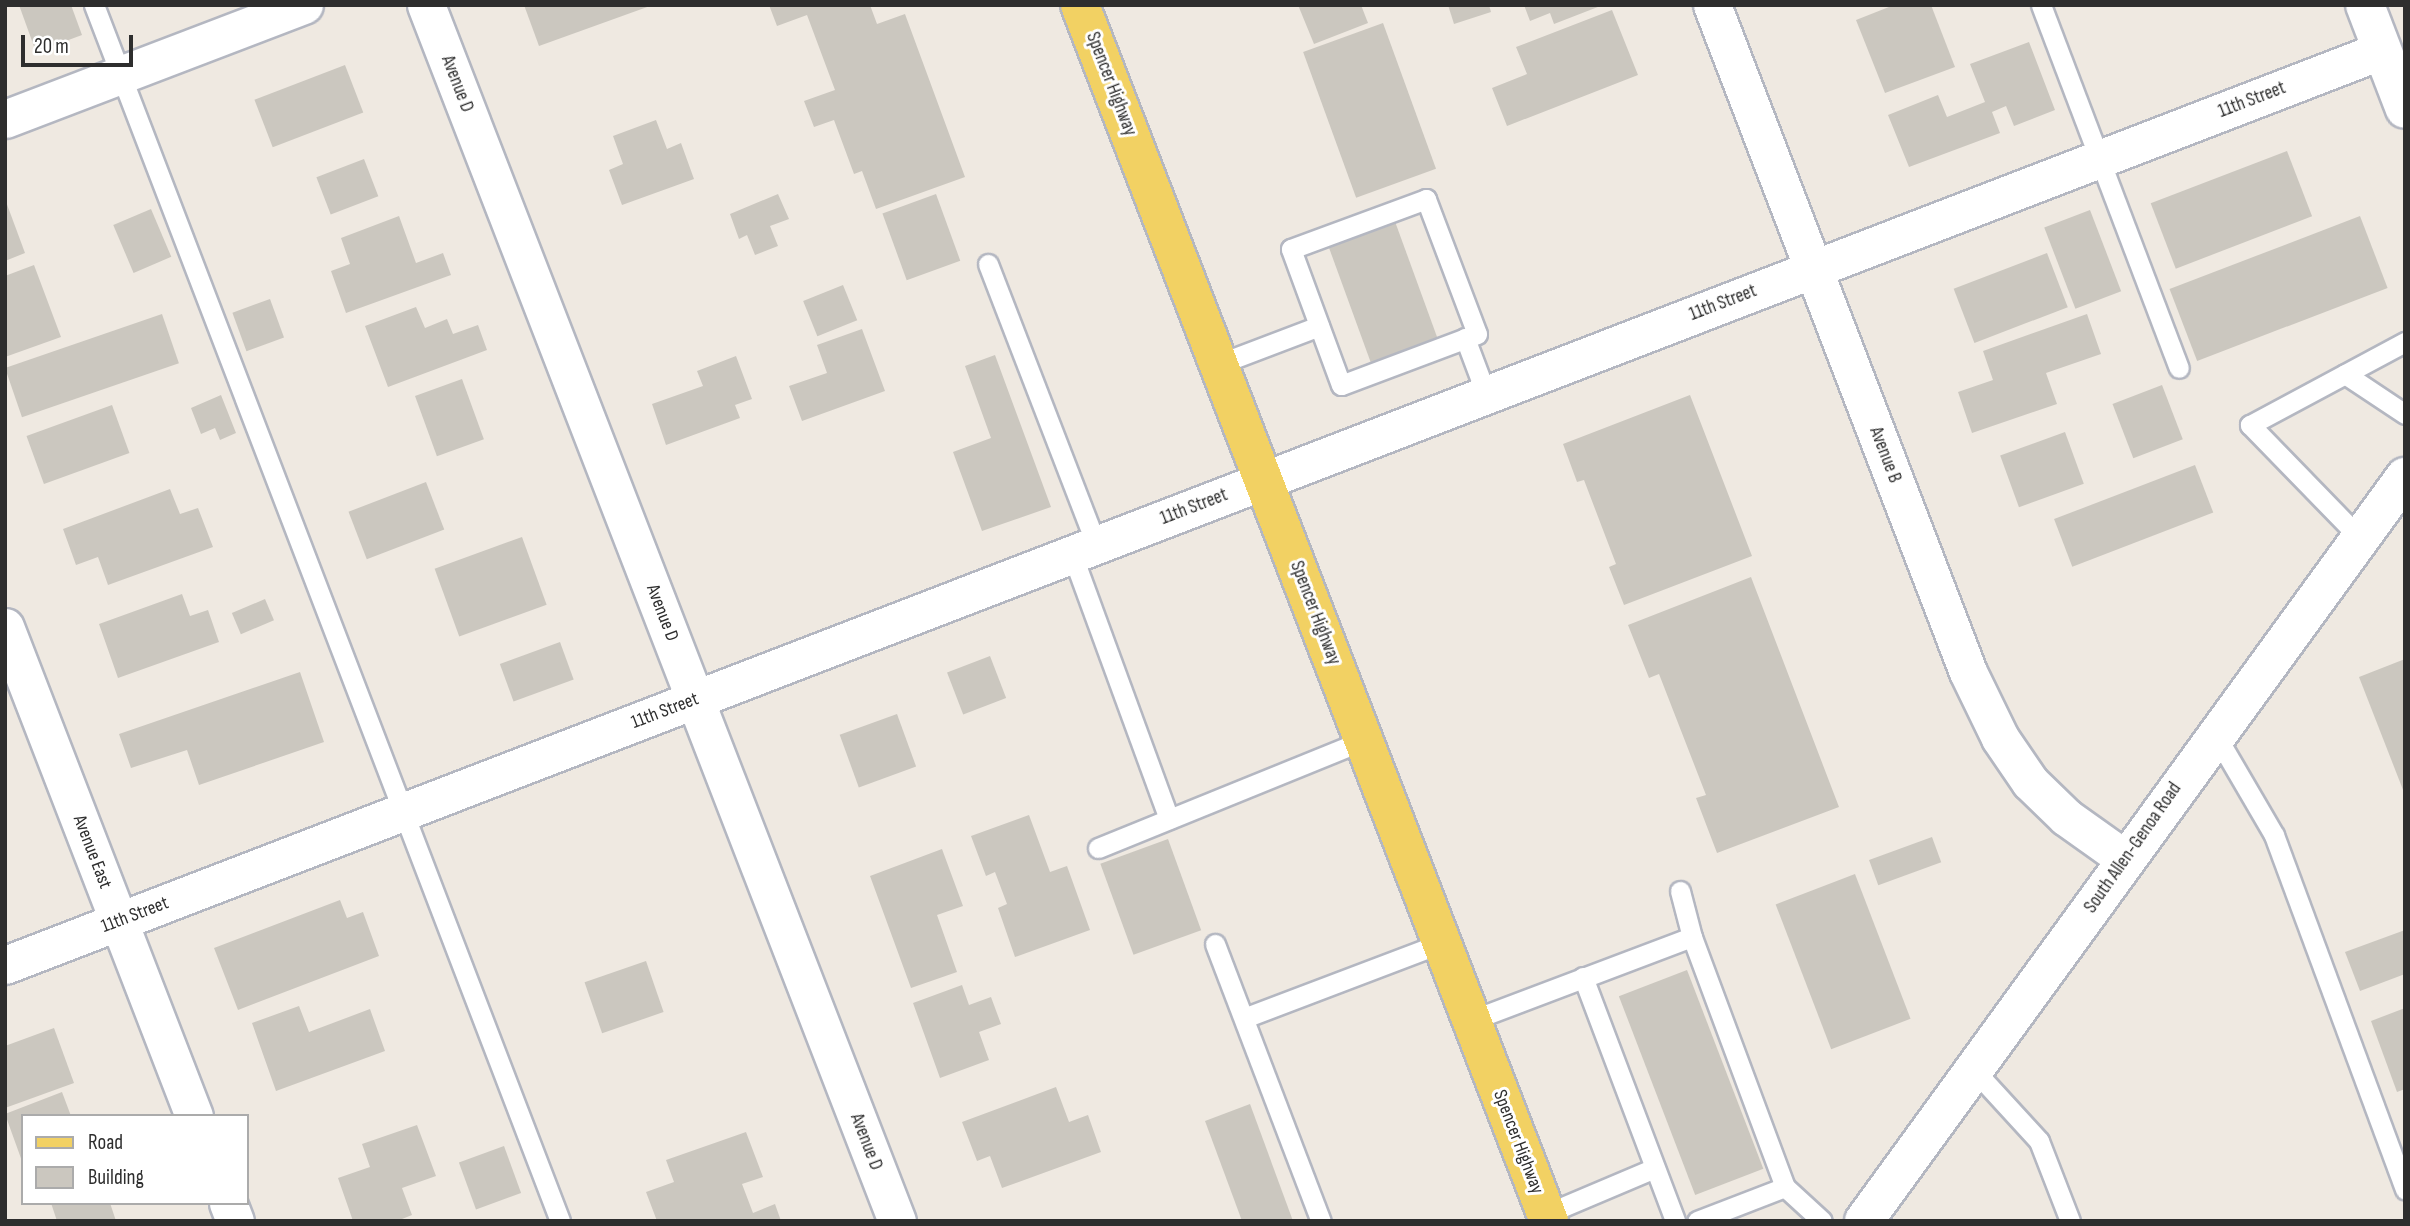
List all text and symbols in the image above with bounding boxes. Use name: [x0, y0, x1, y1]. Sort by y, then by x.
scale bar: [24, 21, 136, 65]
street label: Spencer Highway: [1081, 29, 1141, 139]
text: 20 m: [34, 34, 69, 59]
street label: Avenue D: [436, 52, 478, 116]
street label: 11th Street: [2215, 77, 2289, 123]
street label: 11th Street: [1686, 280, 1760, 326]
street label: Avenue B: [1864, 424, 1906, 486]
street label: 11th Street: [1157, 484, 1231, 530]
street label: Spencer Highway: [1285, 558, 1345, 668]
street label: Avenue D: [641, 581, 683, 645]
street label: 11th Street: [628, 688, 702, 734]
street label: South Allen-Genoa Road: [2079, 778, 2187, 918]
street label: Avenue East: [68, 812, 116, 892]
street label: 11th Street: [98, 892, 172, 938]
street label: Spencer Highway: [1488, 1087, 1548, 1197]
street label: Avenue D: [845, 1110, 887, 1174]
legend: [21, 1114, 248, 1205]
text: Road: [88, 1130, 123, 1155]
text: Building: [88, 1165, 144, 1190]

